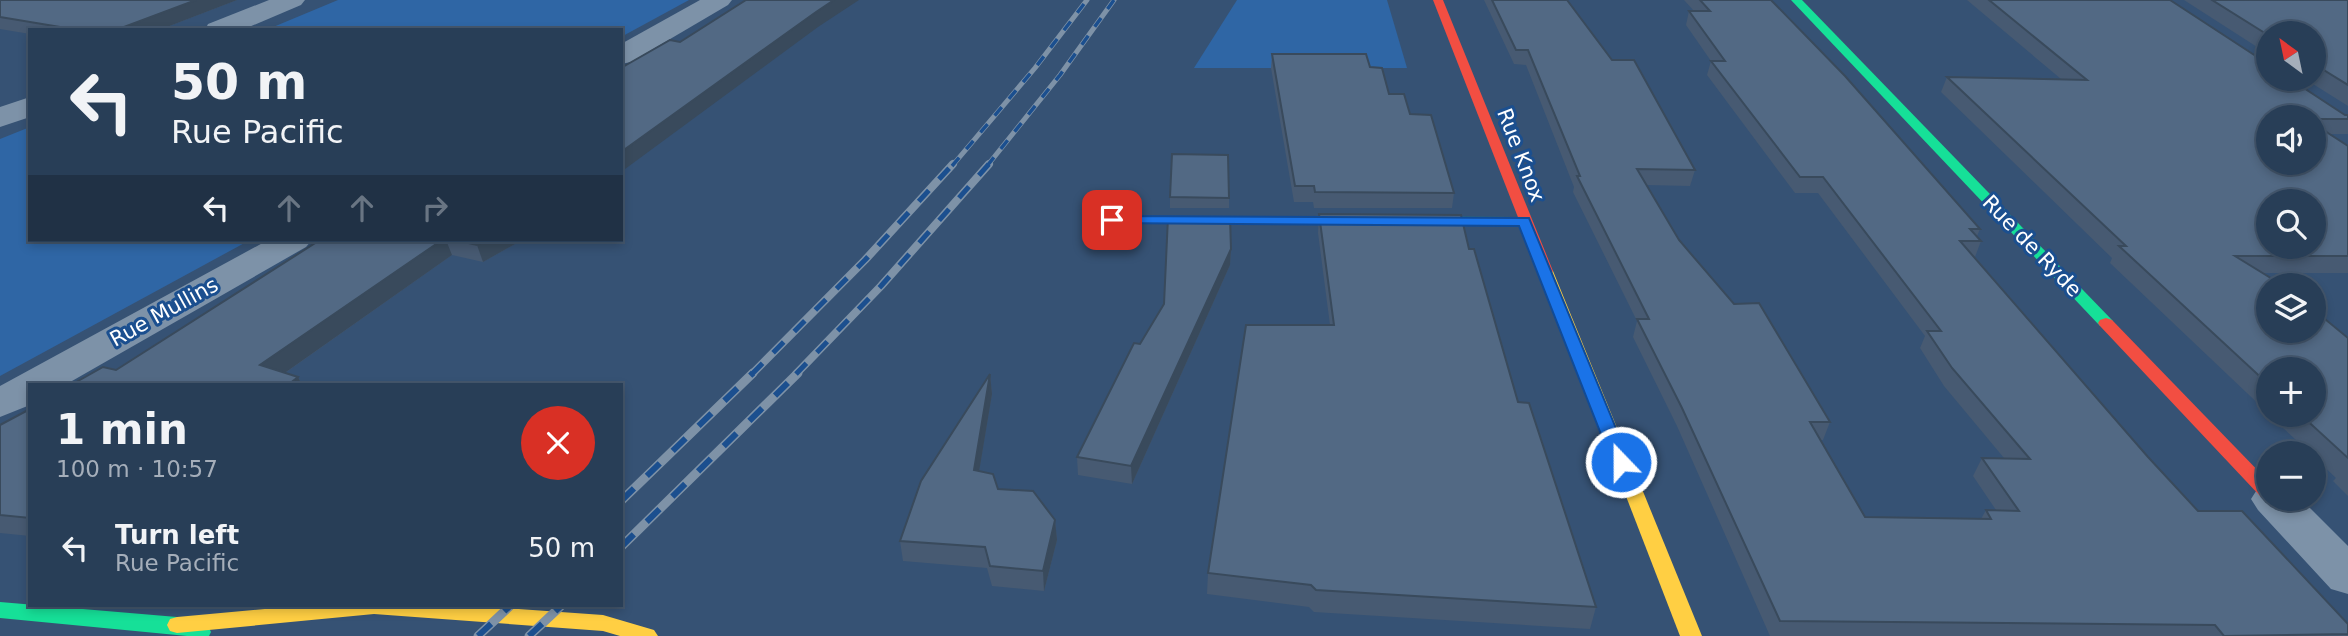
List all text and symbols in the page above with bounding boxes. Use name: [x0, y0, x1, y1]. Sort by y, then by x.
north arrow: [2256, 21, 2326, 91]
map controls: [2256, 21, 2326, 511]
text: 50 m: [171, 54, 307, 111]
icon: left: [56, 56, 147, 147]
street label: Rue Knox: [1492, 105, 1550, 205]
button: sound: [2256, 105, 2326, 175]
text: Rue Pacific: [171, 113, 344, 151]
icon: left: [197, 189, 235, 227]
icon: ahead: [270, 189, 308, 227]
icon: ahead: [343, 189, 381, 227]
icon: right: [416, 189, 454, 227]
button: search: [2256, 189, 2326, 259]
pin: [1082, 190, 1142, 250]
street label: Rue de Ryde: [1978, 190, 2086, 302]
icon: arrive: [1093, 201, 1131, 239]
street label: Rue Mullins: [106, 272, 222, 352]
button: layers: [2256, 273, 2326, 343]
button: +: [2256, 357, 2326, 427]
text: 1 min: [56, 405, 188, 454]
button: close: [521, 406, 595, 480]
position arrow: [1584, 425, 1658, 499]
button: −: [2256, 441, 2326, 511]
text: 100 m · 10:57: [56, 456, 218, 482]
text: Turn left: [115, 520, 239, 550]
icon: left: [56, 529, 94, 567]
text: 50 m: [528, 533, 595, 563]
text: Rue Pacific: [115, 550, 239, 576]

